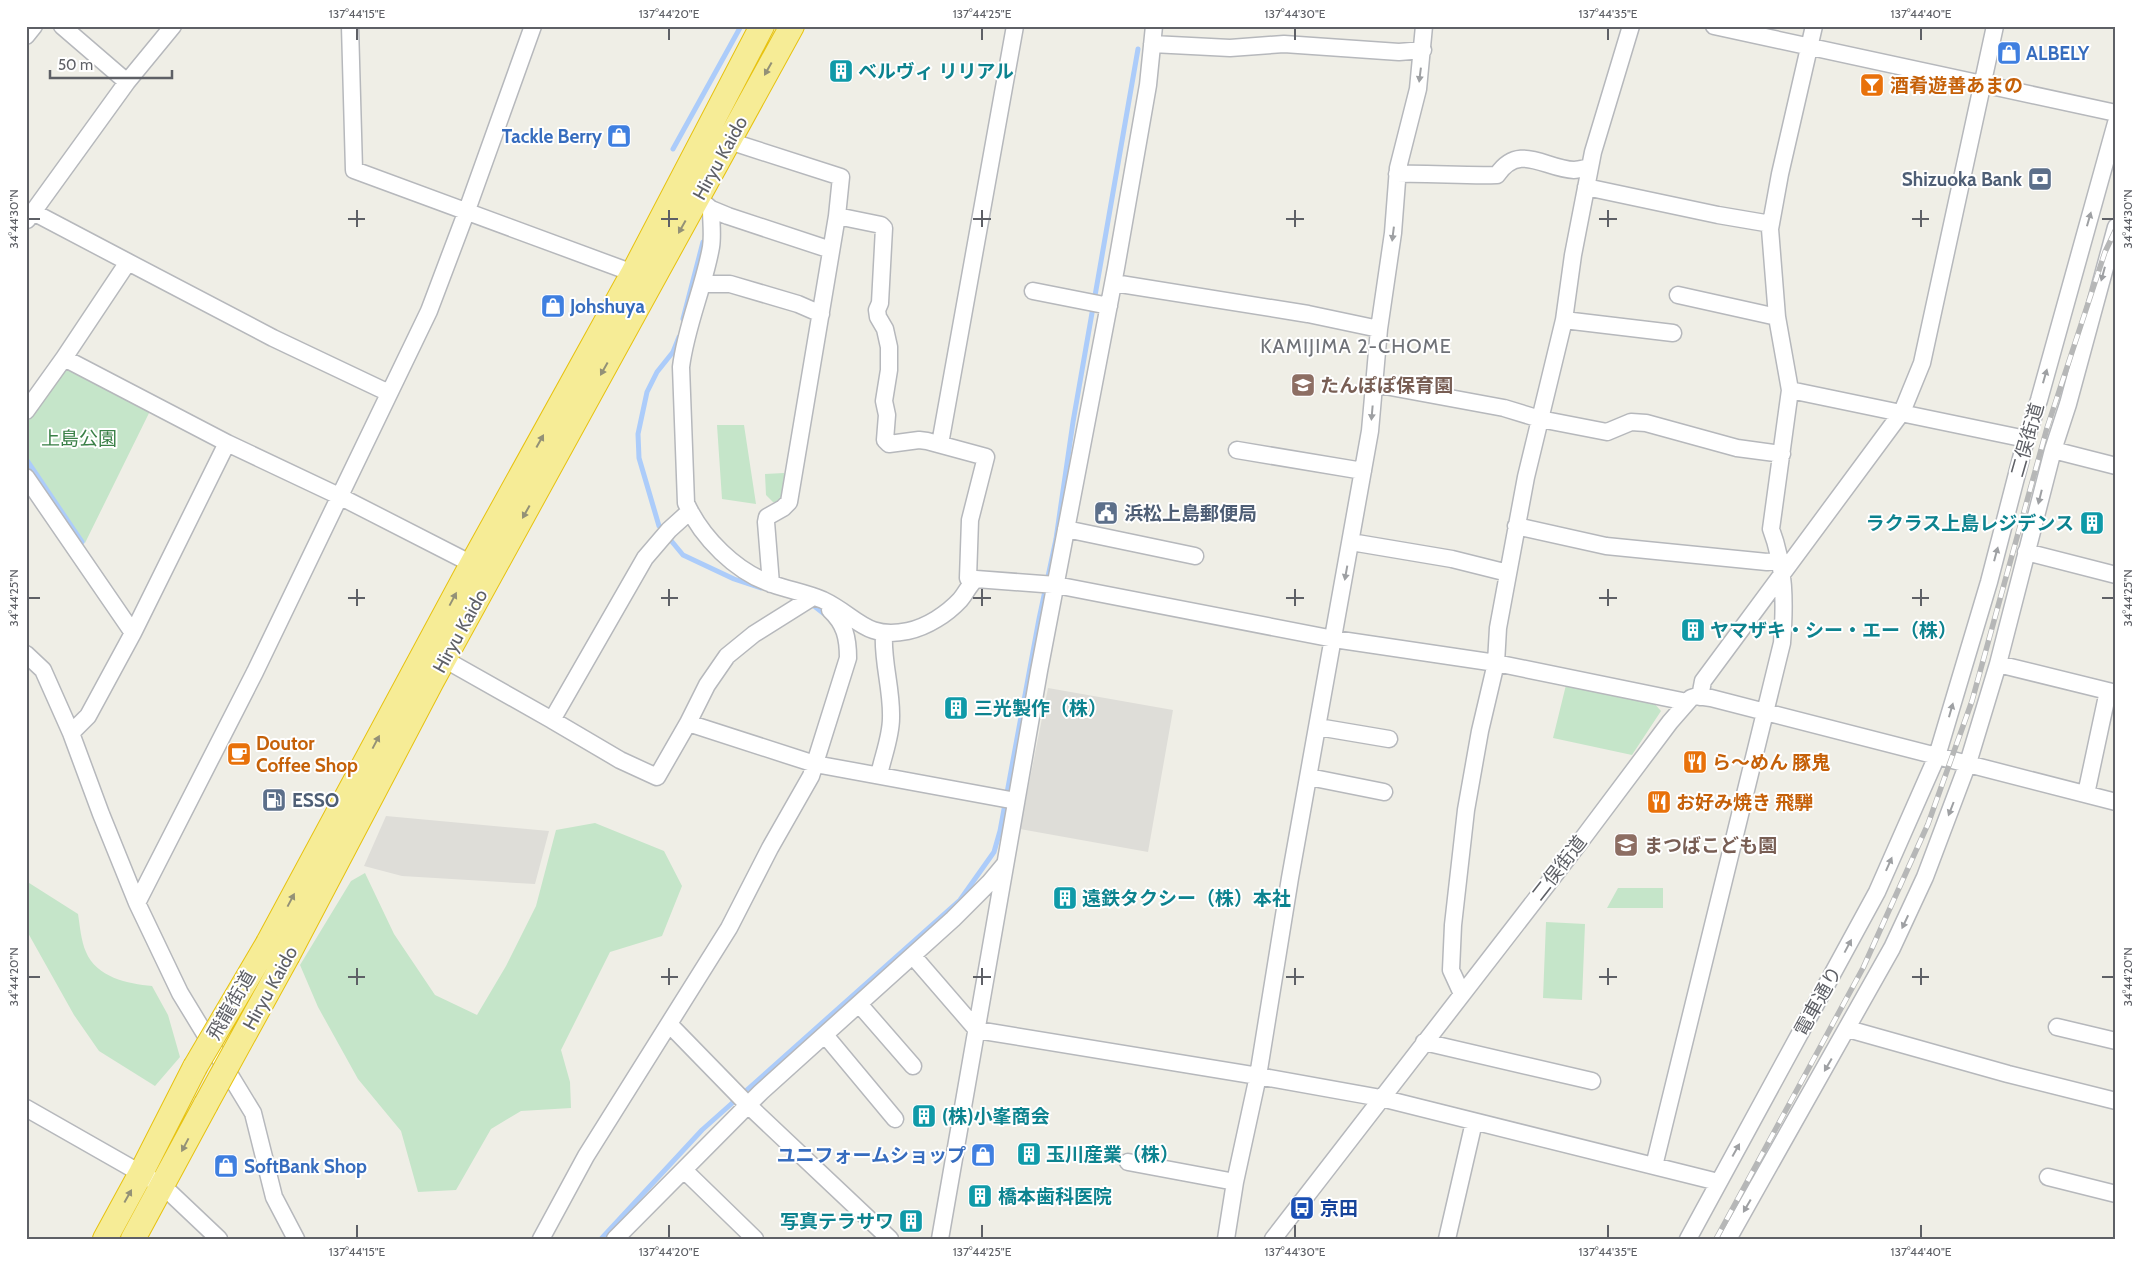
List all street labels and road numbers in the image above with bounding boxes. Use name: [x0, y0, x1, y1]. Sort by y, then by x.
street label: Hiryu Kaido: [688, 112, 752, 204]
street label: 二俣街道: [2005, 400, 2049, 480]
street label: Hiryu Kaido: [428, 585, 492, 677]
street label: 二俣街道: [1527, 831, 1591, 905]
street label: Hiryu Kaido: [238, 942, 302, 1034]
street label: 電車通り: [1790, 962, 1846, 1040]
street label: 飛龍街道: [202, 966, 260, 1044]

